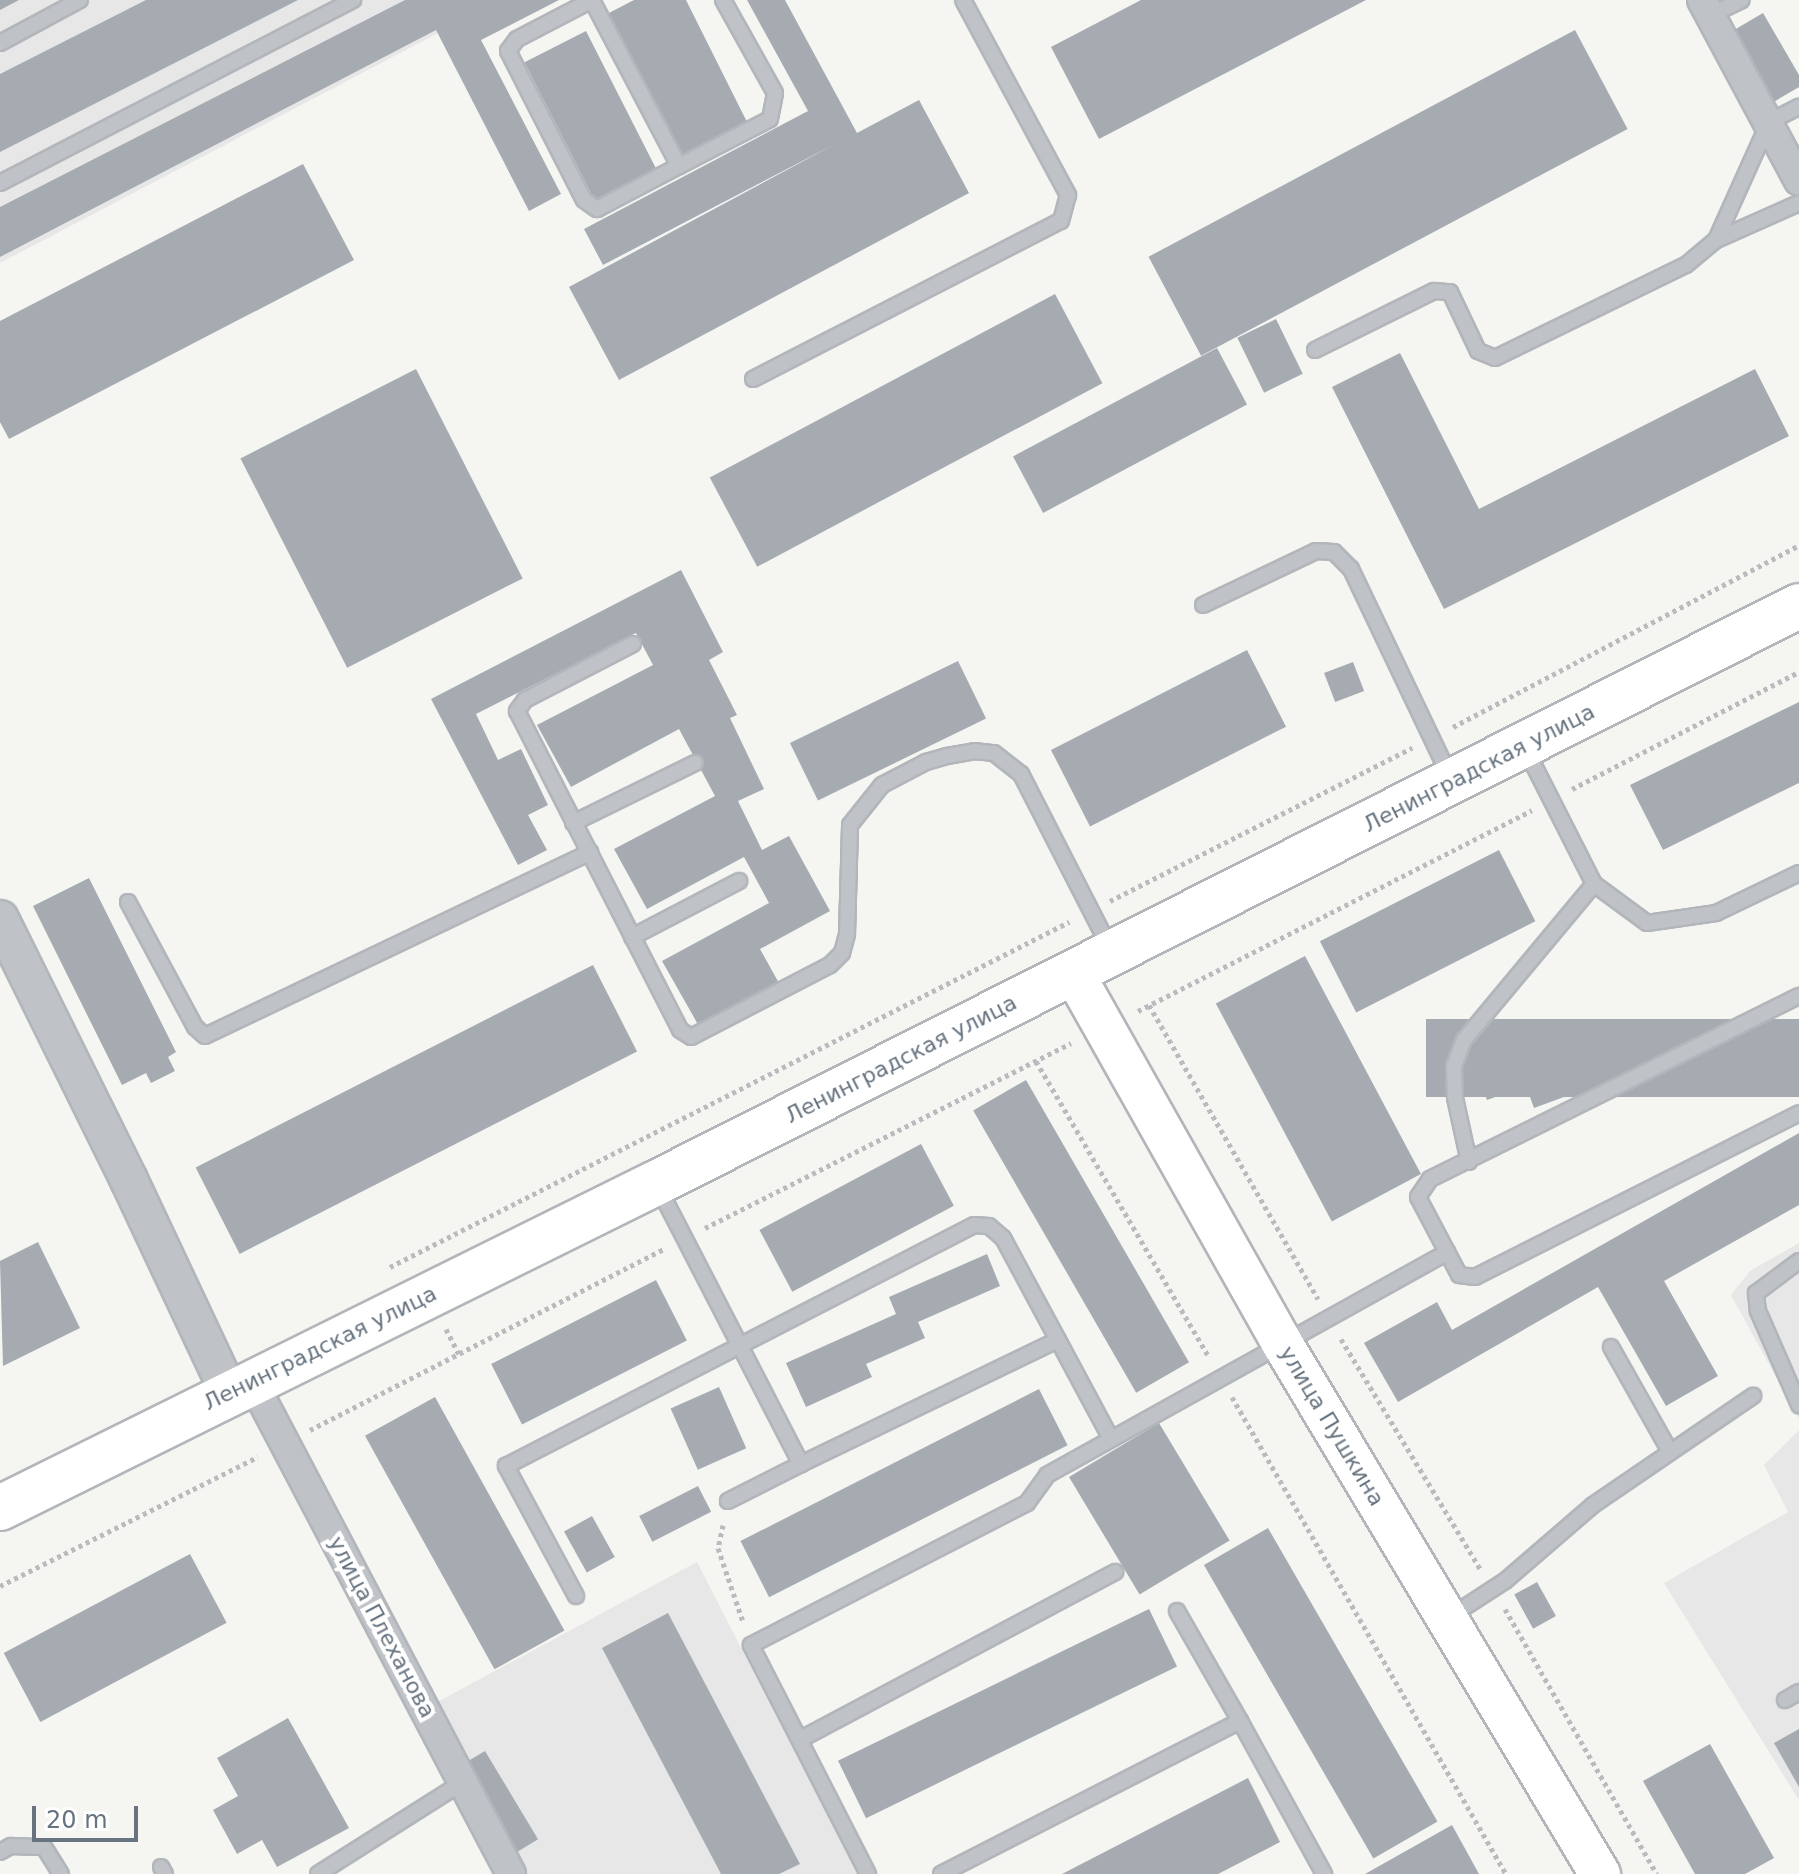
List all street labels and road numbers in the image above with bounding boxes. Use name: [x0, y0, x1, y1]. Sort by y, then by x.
street label: Ленинградская улица: [1359, 698, 1599, 838]
street label: Ленинградская улица: [781, 989, 1021, 1129]
street label: Ленинградская улица: [199, 1280, 441, 1416]
street label: улица Пушкина: [1274, 1341, 1390, 1511]
street label: улица Плеханова: [323, 1532, 441, 1722]

